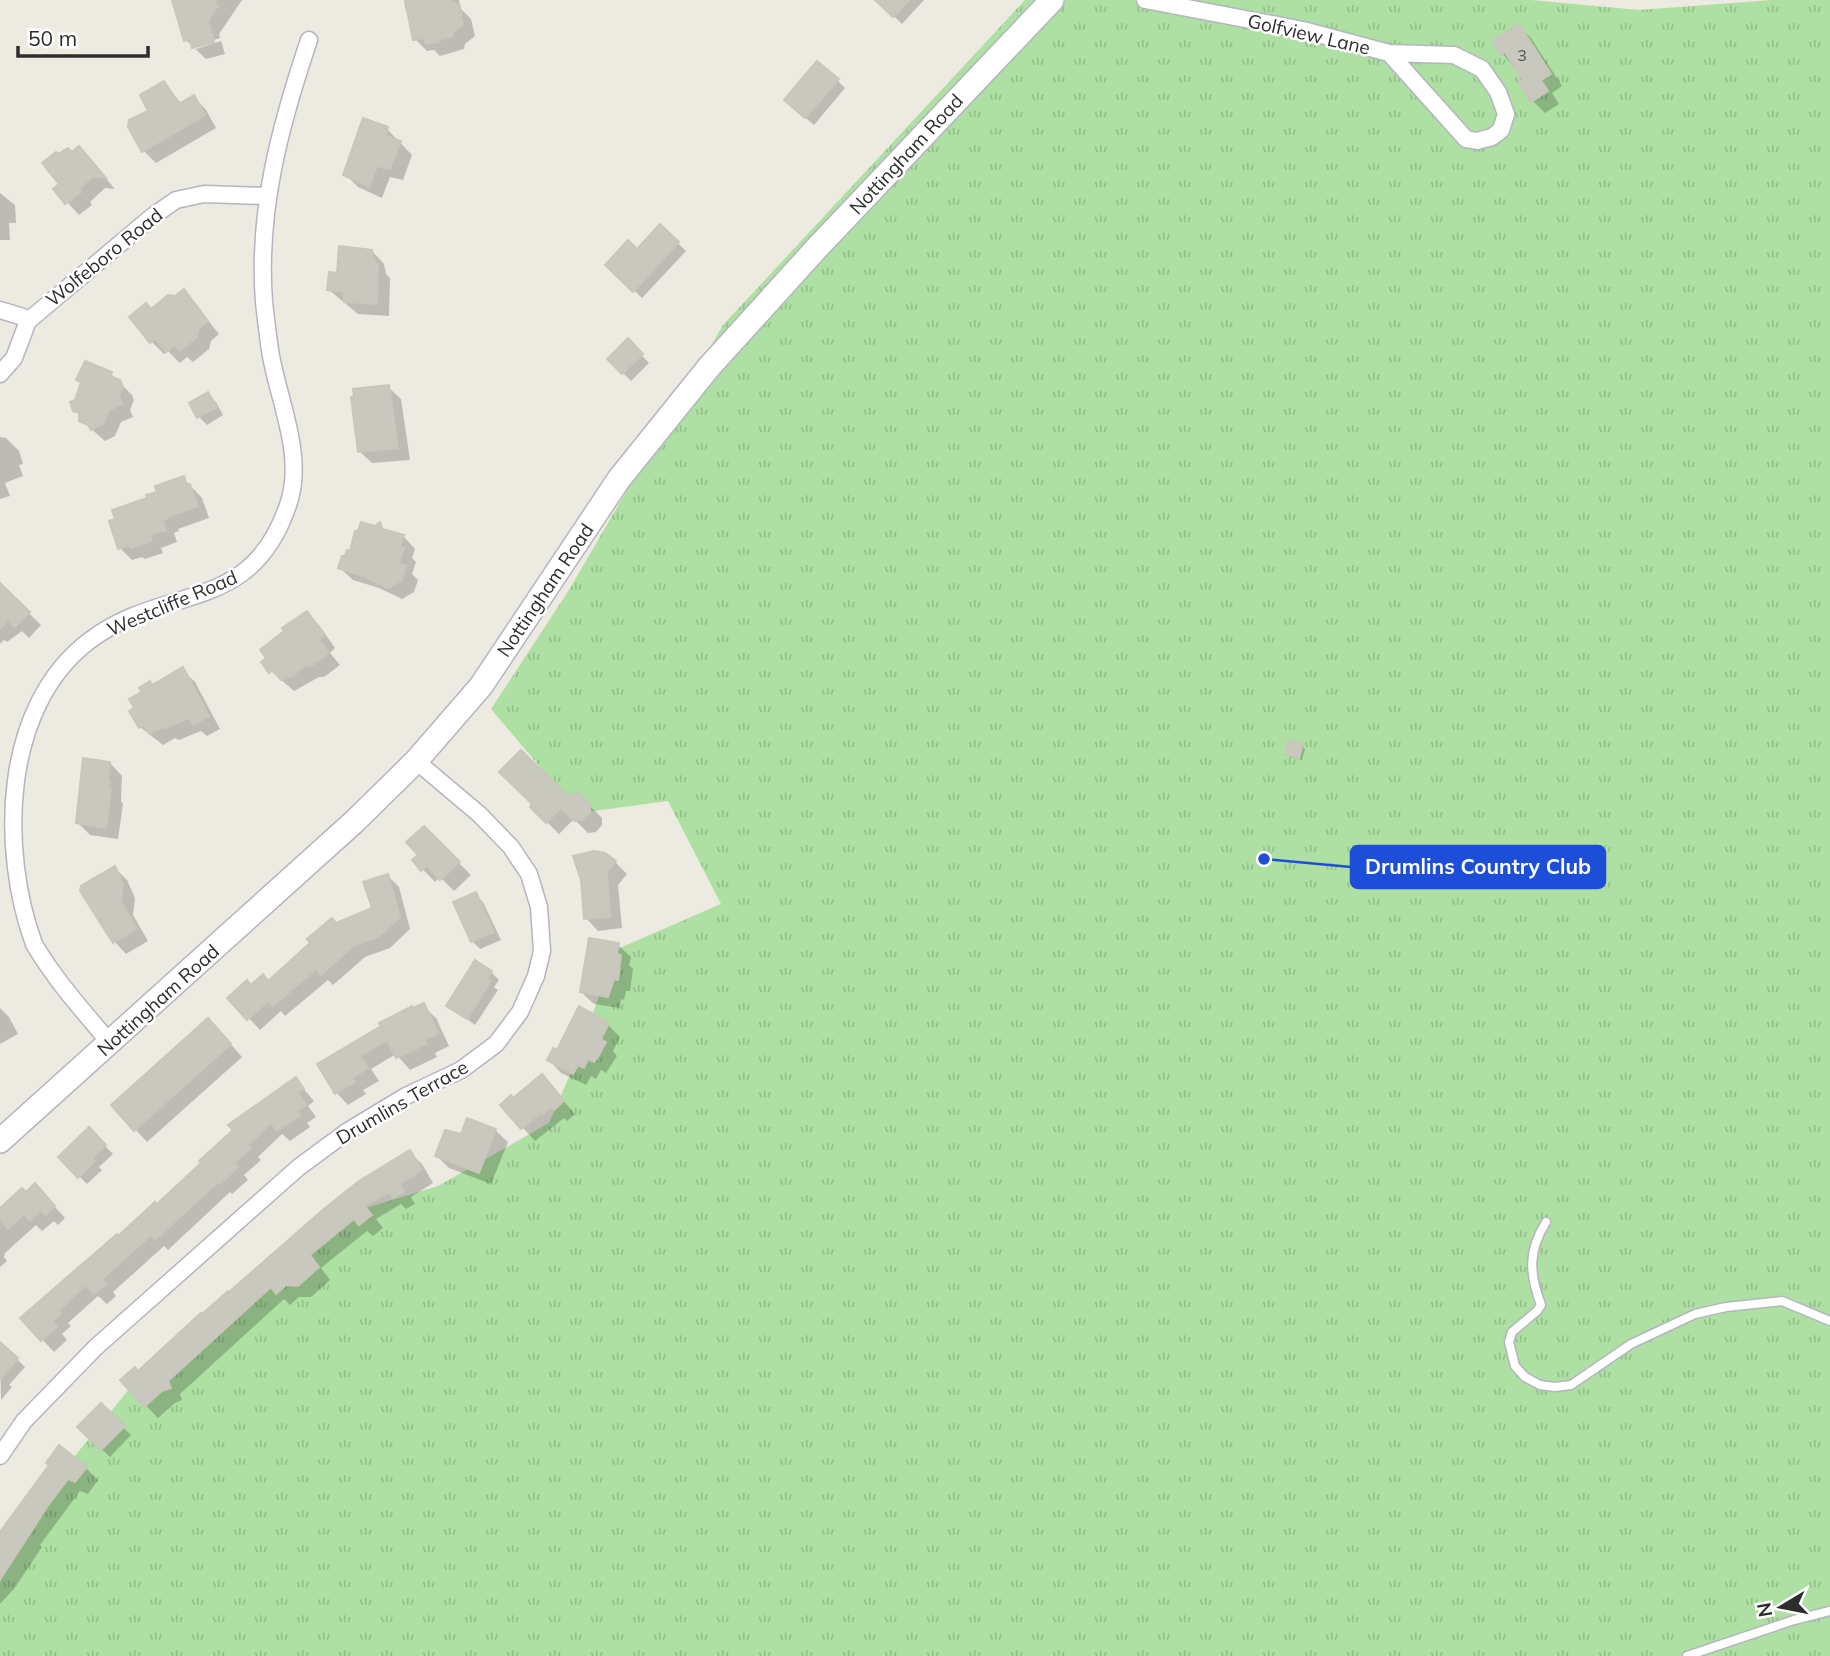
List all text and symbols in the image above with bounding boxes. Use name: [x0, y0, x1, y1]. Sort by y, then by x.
street label: Golfview Lane: [1245, 8, 1373, 60]
scale bar: [18, 14, 147, 58]
text: 50 m: [28, 25, 77, 51]
house number: 3: [1517, 45, 1527, 65]
street label: Nottingham Road: [844, 89, 968, 219]
street label: Wolfeboro Road: [41, 203, 167, 311]
street label: Nottingham Road: [491, 519, 599, 661]
street label: Westcliffe Road: [103, 565, 241, 641]
callout: Drumlins Country Club: [1351, 846, 1605, 888]
text: Drumlins Country Club: [1365, 853, 1591, 879]
street label: Nottingham Road: [92, 939, 224, 1061]
street label: Drumlins Terrace: [332, 1055, 472, 1149]
north arrow: [1746, 1572, 1816, 1642]
text: N: [1751, 1601, 1777, 1619]

